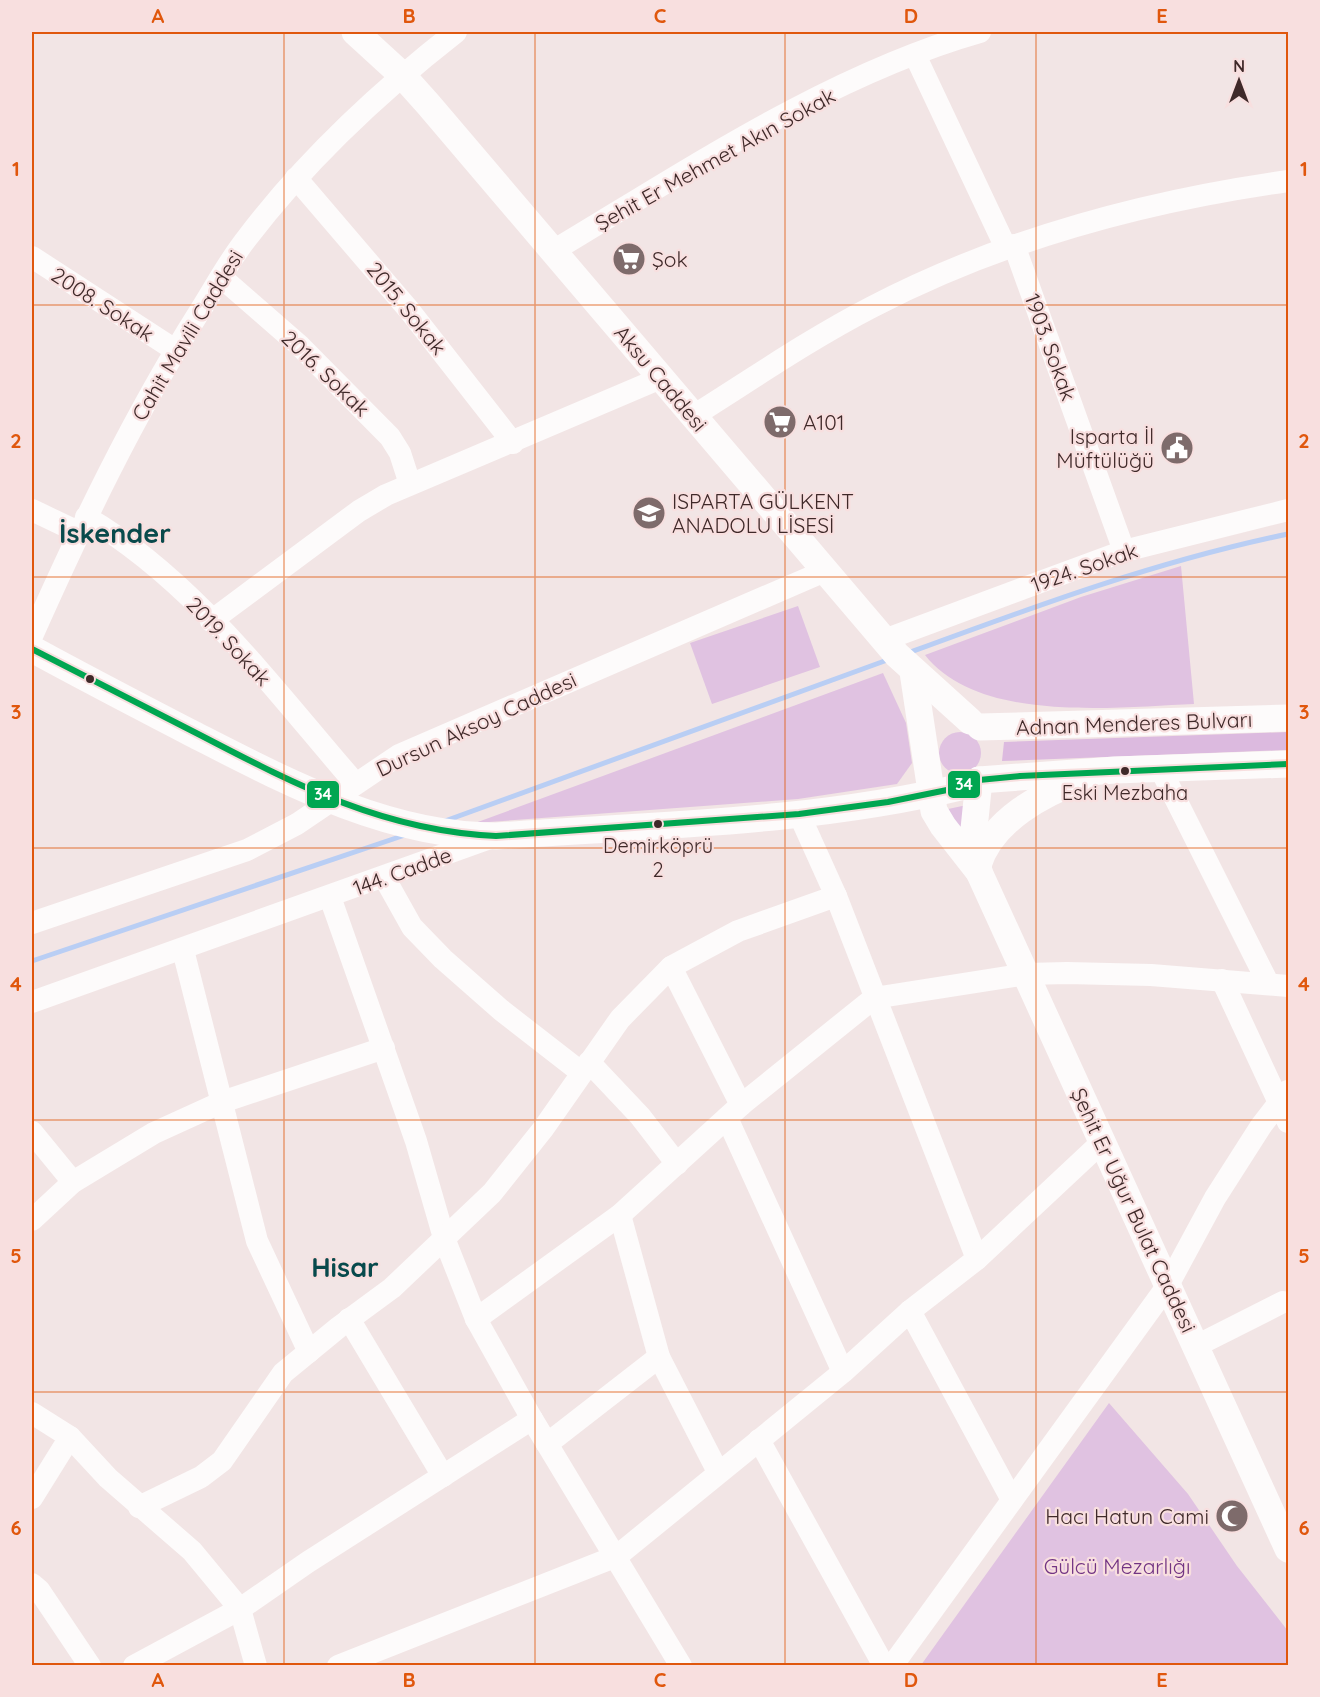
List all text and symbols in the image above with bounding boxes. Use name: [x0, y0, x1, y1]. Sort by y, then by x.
text: A: [152, 3, 165, 28]
text: B: [402, 3, 416, 28]
text: C: [654, 3, 667, 28]
text: D: [904, 3, 918, 28]
text: E: [1156, 3, 1168, 28]
north arrow: [1209, 51, 1269, 111]
text: N: [1233, 56, 1245, 76]
street label: Şehit Er Mehmet Akın Sokak: [590, 82, 840, 236]
text: 1: [12, 156, 20, 181]
text: 1: [1300, 156, 1308, 181]
supermarket icon: Şok: [611, 241, 647, 277]
street label: Cahit Mavili Caddesi: [126, 245, 248, 425]
place label: Şok: [652, 246, 688, 272]
street label: 2015. Sokak: [362, 256, 452, 360]
street label: 2008. Sokak: [47, 261, 159, 347]
street label: 1903. Sokak: [1020, 290, 1082, 404]
street label: Aksu Caddesi: [609, 320, 713, 436]
street label: 2016. Sokak: [277, 325, 375, 421]
supermarket icon: A101: [762, 404, 798, 440]
place label: A101: [803, 409, 845, 435]
place label: Isparta İl Müftülüğü: [1056, 423, 1154, 473]
text: 2: [10, 428, 22, 453]
text: 2: [1298, 428, 1310, 453]
public building icon: Isparta İl Müftülüğü: [1159, 430, 1195, 466]
place label: ISPARTA GÜLKENT ANADOLU LİSESİ: [672, 488, 854, 538]
school or university icon: ISPARTA GÜLKENT ANADOLU LİSESİ: [631, 495, 667, 531]
district label: İskender: [59, 516, 171, 550]
street label: 1924. Sokak: [1027, 537, 1141, 597]
street label: 2019. Sokak: [181, 591, 277, 691]
street label: Dursun Aksoy Caddesi: [372, 666, 580, 782]
unlabelled marker: [84, 673, 96, 685]
text: 3: [11, 699, 21, 724]
text: 3: [1299, 699, 1309, 724]
street label: Adnan Menderes Bulvarı: [1015, 706, 1253, 740]
marker: Eski Mezbaha: [1119, 765, 1131, 777]
line badge: 34: [947, 770, 981, 799]
text: 34: [955, 774, 974, 794]
line badge: 34: [306, 780, 340, 809]
place label: Eski Mezbaha: [1062, 780, 1188, 805]
text: 34: [314, 784, 333, 804]
marker: Demirköprü 2: [652, 818, 664, 830]
place label: Demirköprü 2: [603, 833, 713, 882]
street label: 144. Cadde: [349, 841, 455, 901]
text: 4: [10, 971, 22, 996]
text: 4: [1298, 971, 1310, 996]
street label: Şehit Er Uğur Bulat Caddesi: [1066, 1084, 1202, 1336]
text: 5: [10, 1243, 22, 1268]
text: 5: [1298, 1243, 1310, 1268]
district label: Hisar: [311, 1250, 379, 1284]
mosque icon: Hacı Hatun Cami: [1214, 1498, 1250, 1534]
place label: Hacı Hatun Cami: [1045, 1503, 1209, 1529]
text: 6: [10, 1515, 22, 1540]
text: 6: [1298, 1515, 1310, 1540]
park label: Gülcü Mezarlığı: [1044, 1553, 1190, 1579]
text: A: [152, 1667, 165, 1692]
text: B: [402, 1667, 416, 1692]
text: C: [654, 1667, 667, 1692]
text: D: [904, 1667, 918, 1692]
text: E: [1156, 1667, 1168, 1692]

